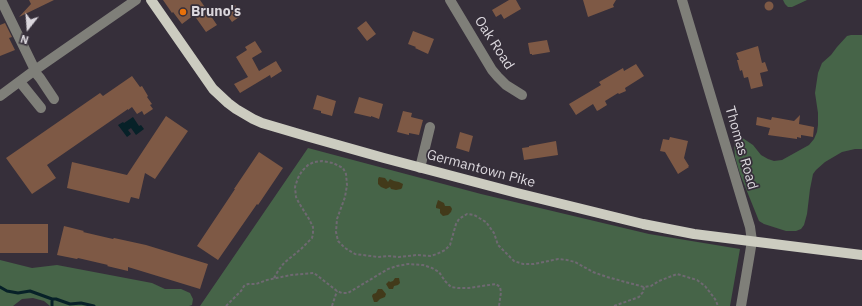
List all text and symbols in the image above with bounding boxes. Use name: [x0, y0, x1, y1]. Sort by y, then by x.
place label: Bruno's: [191, 4, 241, 20]
marker: Bruno's: [178, 7, 188, 17]
north arrow: [8, 8, 48, 48]
street label: Oak Road: [471, 13, 517, 73]
text: N: [19, 32, 30, 47]
street label: Thomas Road: [721, 104, 761, 192]
street label: Germantown Pike: [425, 146, 537, 192]

